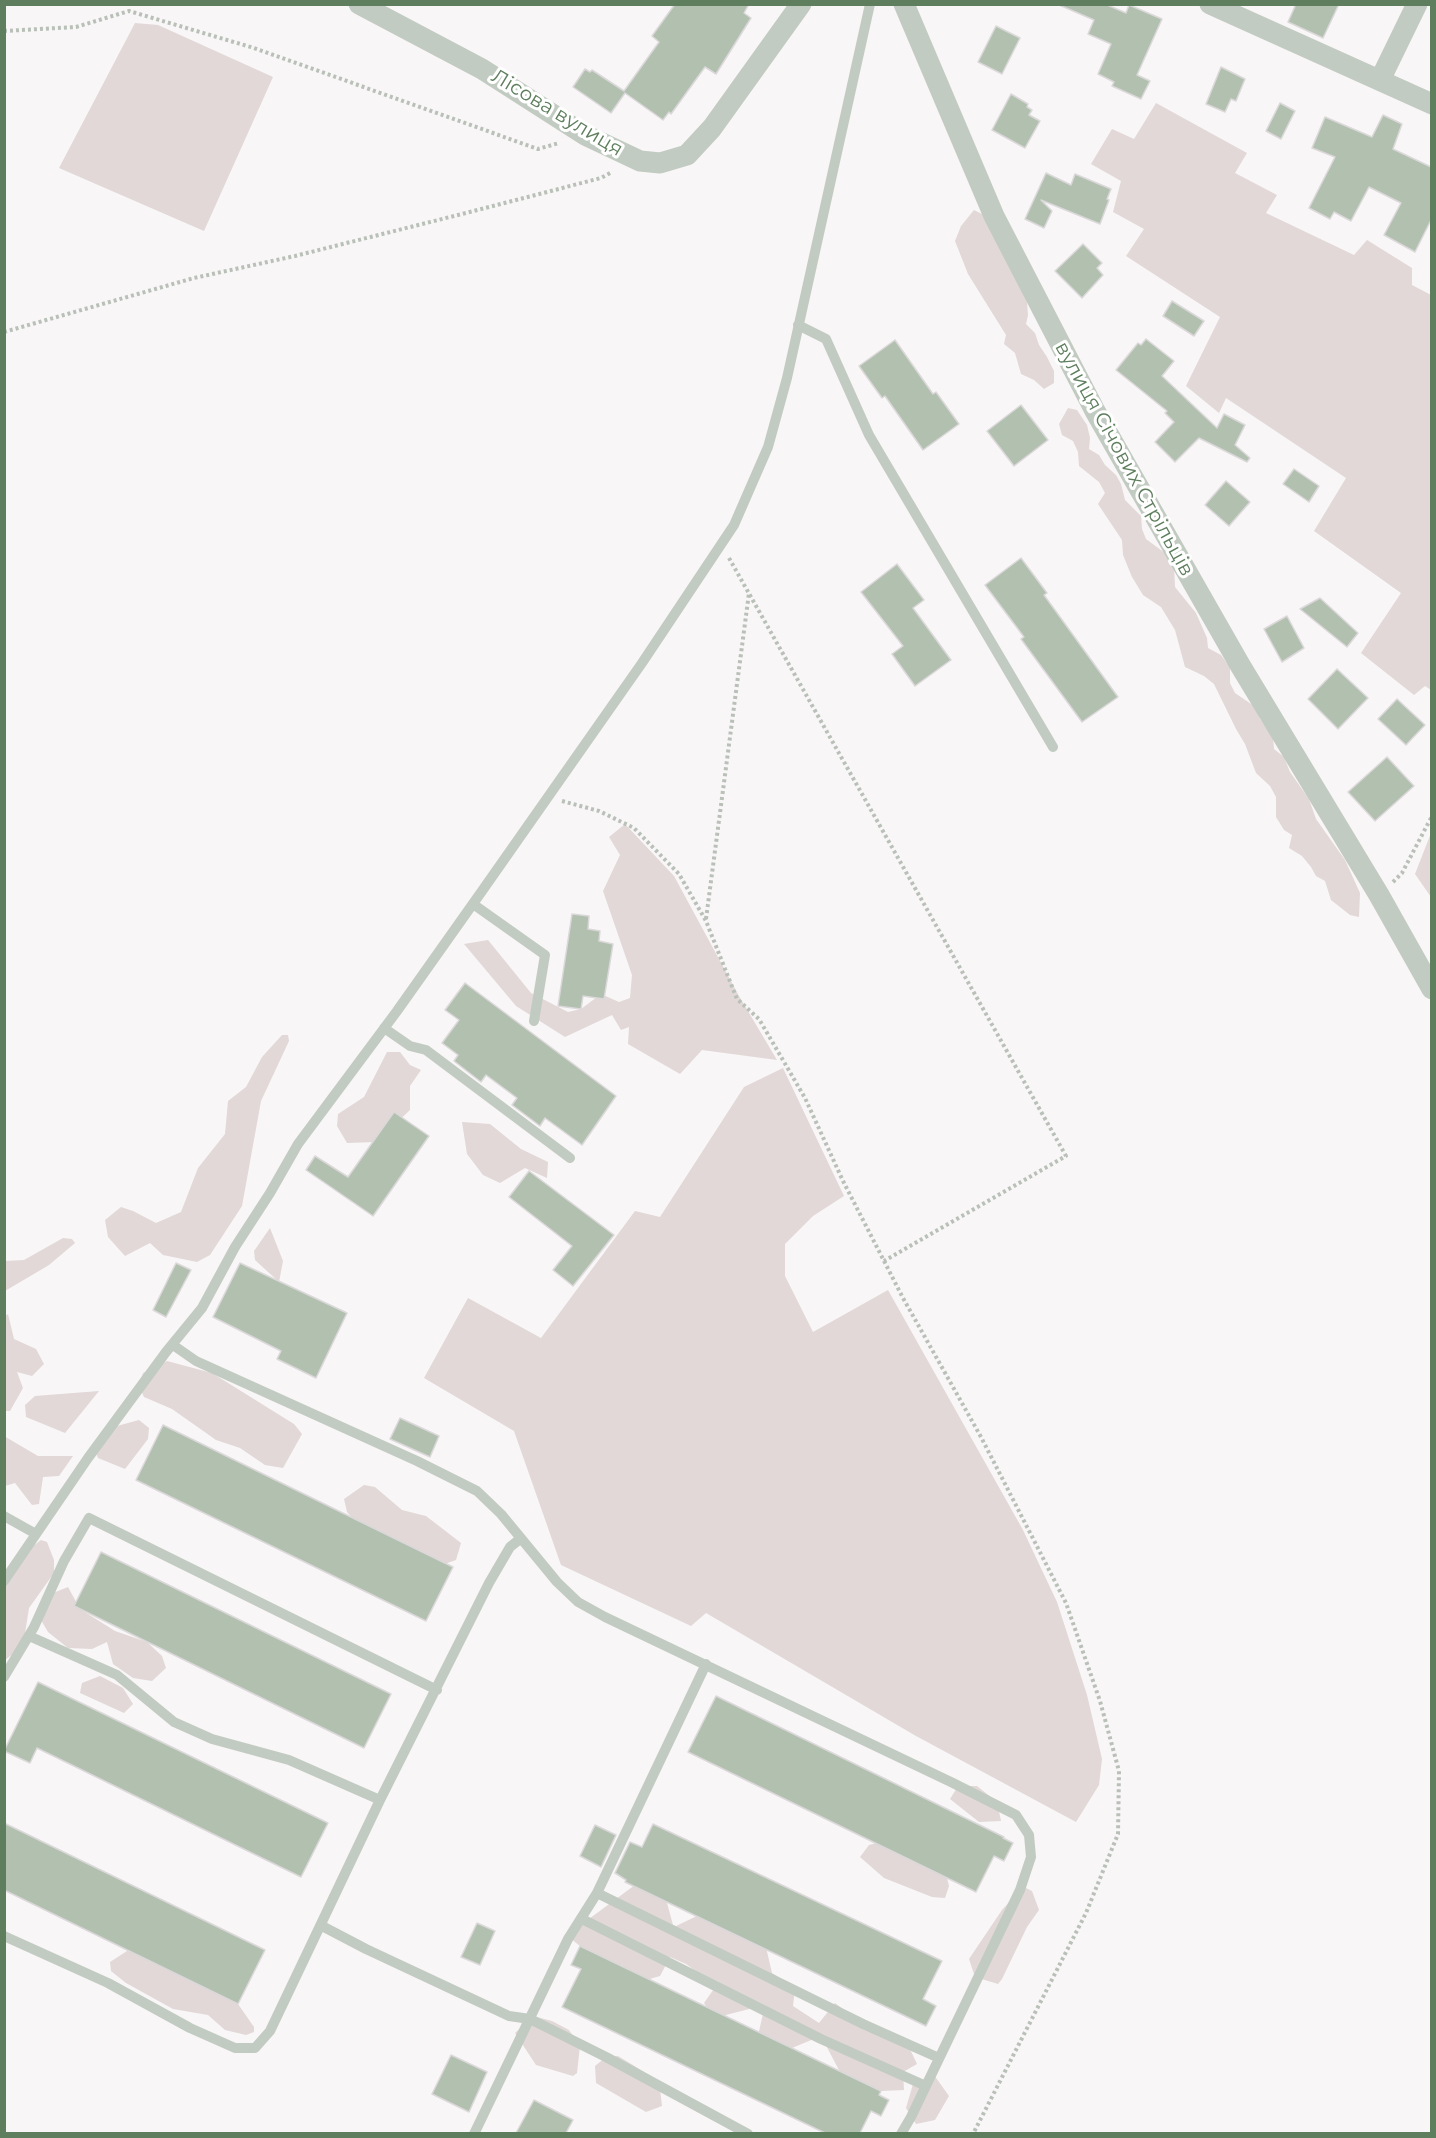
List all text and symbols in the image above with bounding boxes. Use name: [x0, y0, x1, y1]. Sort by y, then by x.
street label: Лісова вулиця: [487, 64, 627, 162]
street label: вулиця Січових Стрільців: [1049, 338, 1199, 580]

